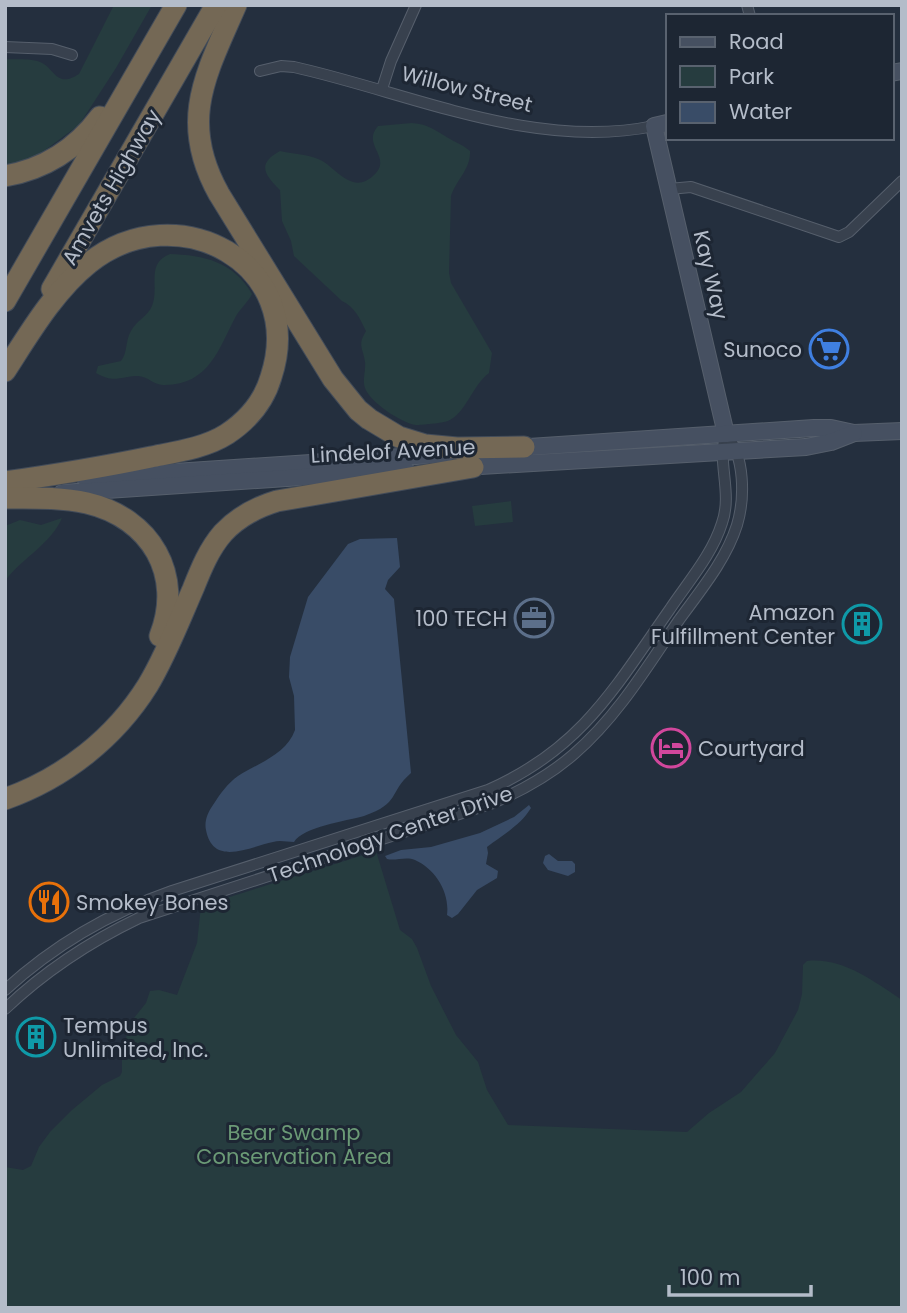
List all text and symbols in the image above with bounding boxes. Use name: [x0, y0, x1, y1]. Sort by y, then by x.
legend: [666, 14, 893, 140]
text: Road: [729, 27, 784, 56]
street label: Willow Street: [399, 59, 535, 119]
text: Park: [729, 62, 774, 91]
text: Water: [729, 97, 792, 126]
street label: Amvets Highway: [55, 104, 167, 270]
street label: Kay Way: [687, 228, 735, 323]
supermarket icon: Sunoco: [808, 328, 850, 370]
place label: Sunoco: [723, 335, 802, 364]
street label: Lindelof Avenue: [310, 432, 476, 470]
office icon: 100 TECH: [513, 597, 555, 639]
place label: Amazon Fulfillment Center: [651, 598, 835, 651]
building icon: Amazon Fulfillment Center: [841, 603, 883, 645]
place label: 100 TECH: [415, 604, 507, 633]
hotel icon: Courtyard: [650, 727, 692, 769]
place label: Courtyard: [698, 734, 805, 763]
street label: Technology Center Drive: [264, 778, 516, 890]
restaurant icon: Smokey Bones: [28, 881, 70, 923]
place label: Smokey Bones: [76, 888, 228, 917]
place label: Tempus Unlimited, Inc.: [63, 1011, 208, 1064]
building icon: Tempus Unlimited, Inc.: [15, 1016, 57, 1058]
park label: Bear Swamp Conservation Area: [196, 1118, 392, 1171]
scale bar: [669, 1254, 811, 1298]
text: 100 m: [680, 1263, 740, 1292]

